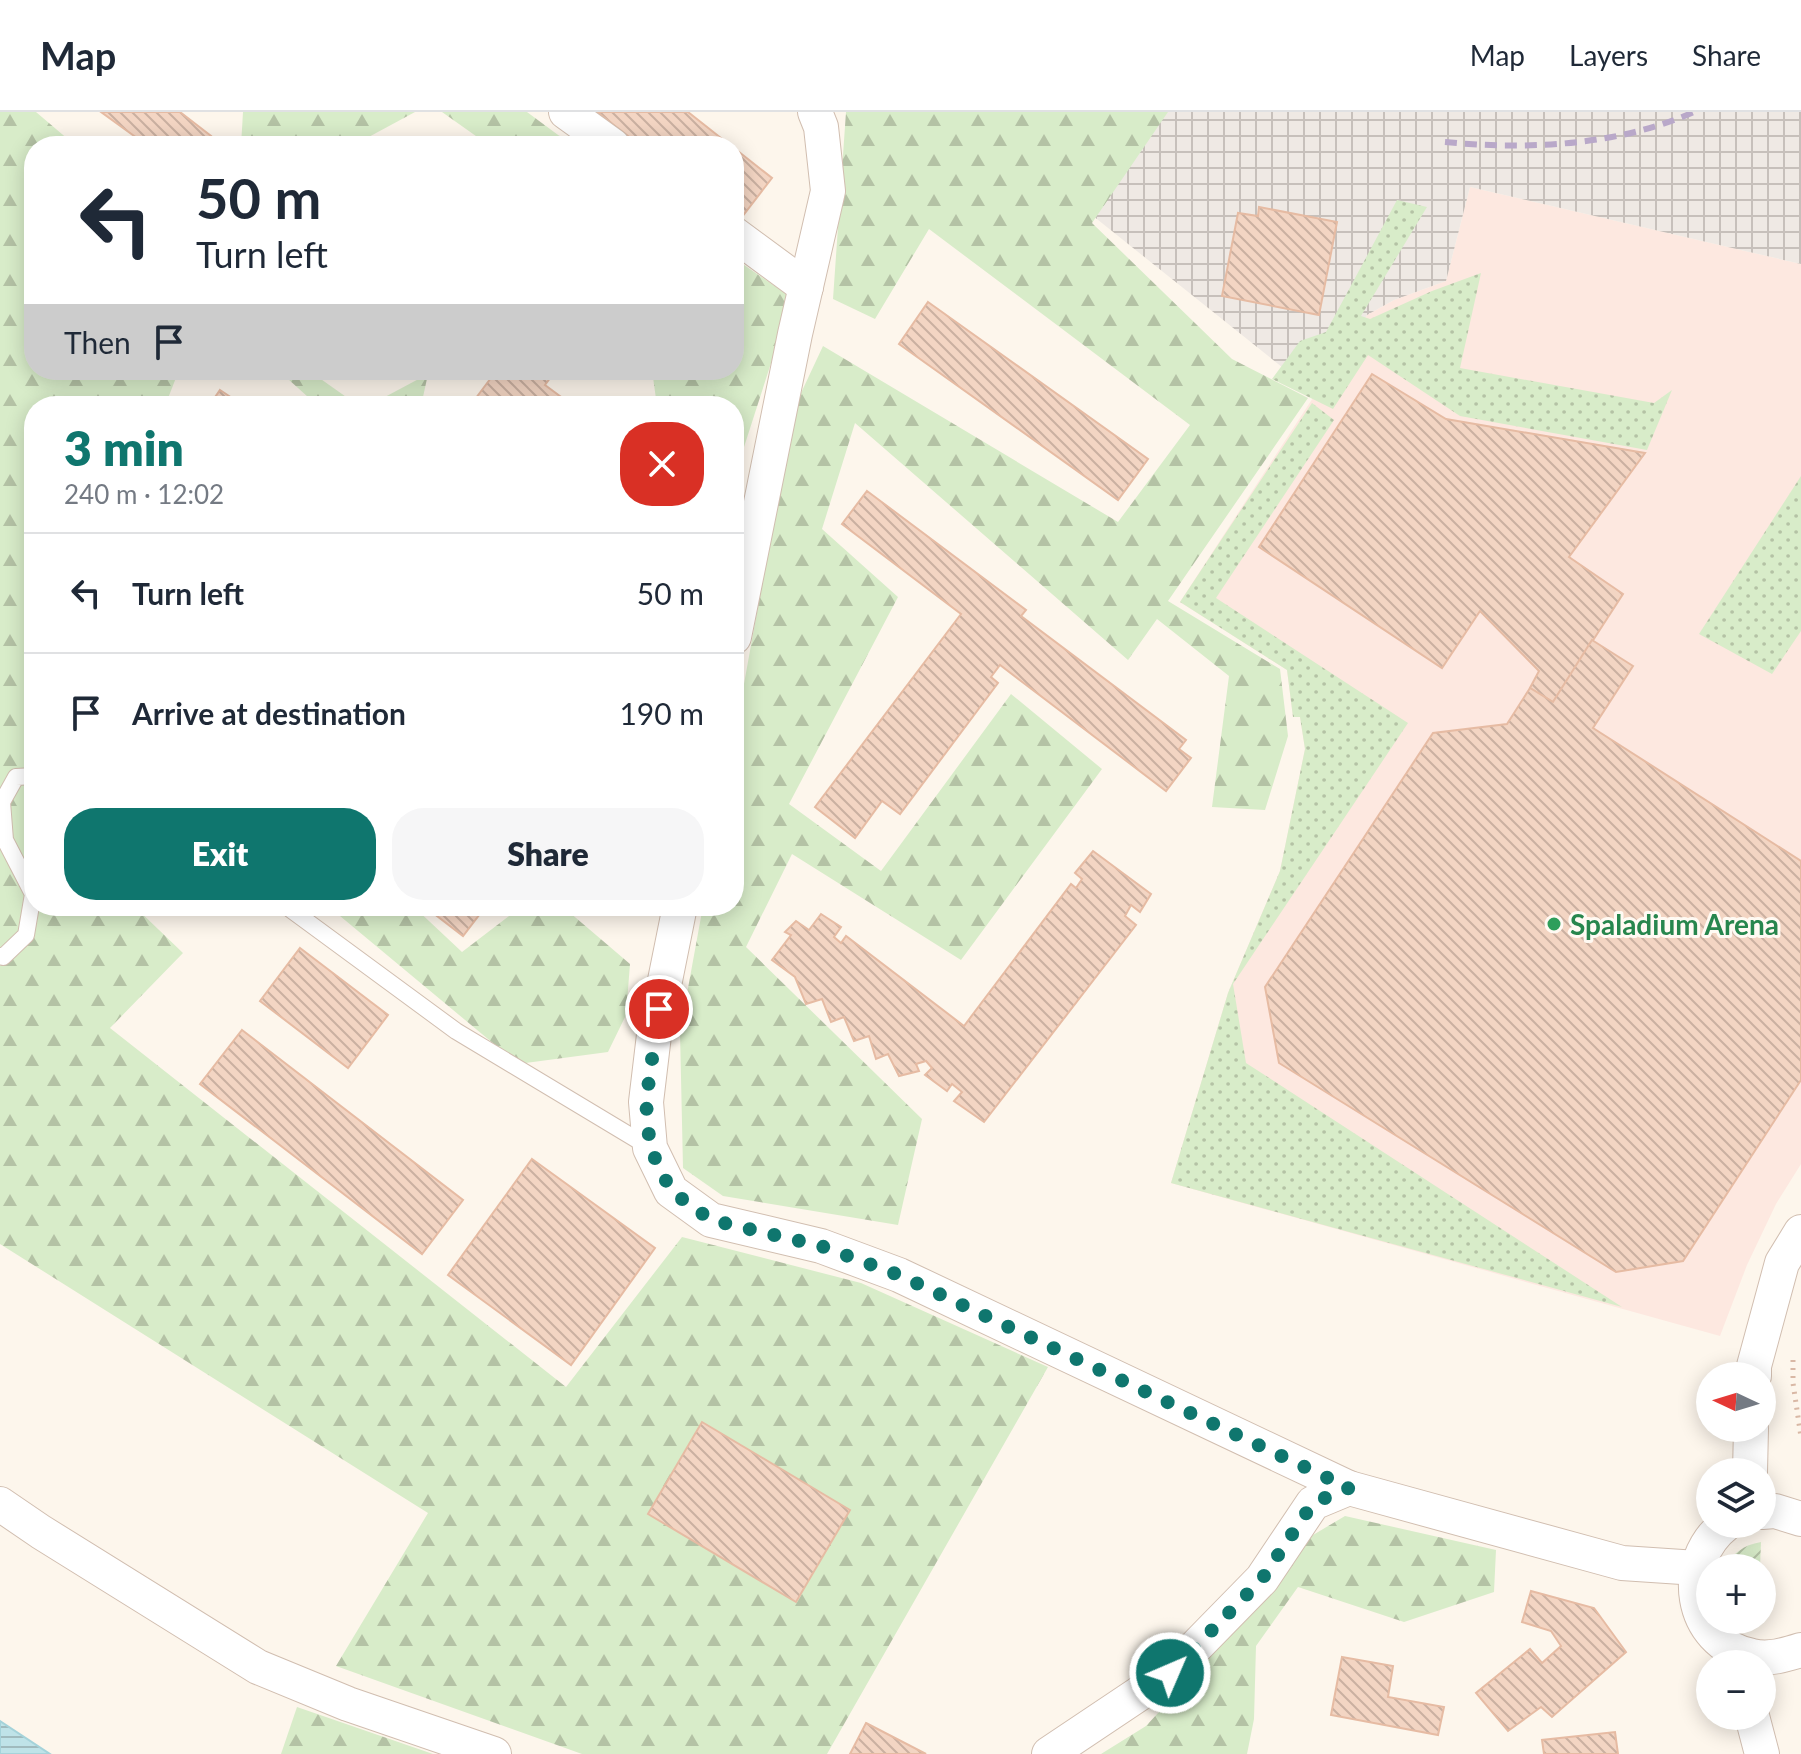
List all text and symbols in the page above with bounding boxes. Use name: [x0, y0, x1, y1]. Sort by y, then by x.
text: Map: [40, 32, 116, 78]
text: Map: [1470, 38, 1525, 72]
text: Layers: [1569, 38, 1648, 72]
text: Share: [1692, 38, 1761, 72]
text: 50 m: [196, 164, 321, 231]
icon: left: [64, 168, 168, 272]
text: Turn left: [196, 232, 328, 276]
icon: arrive: [147, 320, 191, 364]
text: Then: [64, 324, 131, 360]
text: 3 min: [64, 419, 184, 476]
button: close: [620, 422, 704, 506]
text: 240 m · 12:02: [64, 478, 224, 510]
icon: left: [64, 571, 108, 615]
text: Turn left: [132, 575, 244, 611]
text: 50 m: [637, 575, 704, 611]
icon: arrive: [64, 691, 108, 735]
text: Arrive at destination: [132, 695, 406, 731]
text: 190 m: [619, 695, 704, 731]
button: Exit: [64, 808, 376, 900]
button: Share: [392, 808, 704, 900]
place label: Spaladium Arena: [1570, 907, 1779, 941]
marker: Spaladium Arena: [1545, 915, 1563, 933]
pin: [625, 975, 693, 1043]
icon: arrive: [637, 987, 681, 1031]
north arrow: [1696, 1362, 1776, 1442]
map controls: [1696, 1362, 1776, 1730]
button: layers: [1696, 1458, 1776, 1538]
button: +: [1696, 1554, 1776, 1634]
position arrow: [1128, 1631, 1212, 1715]
button: −: [1696, 1650, 1776, 1730]

